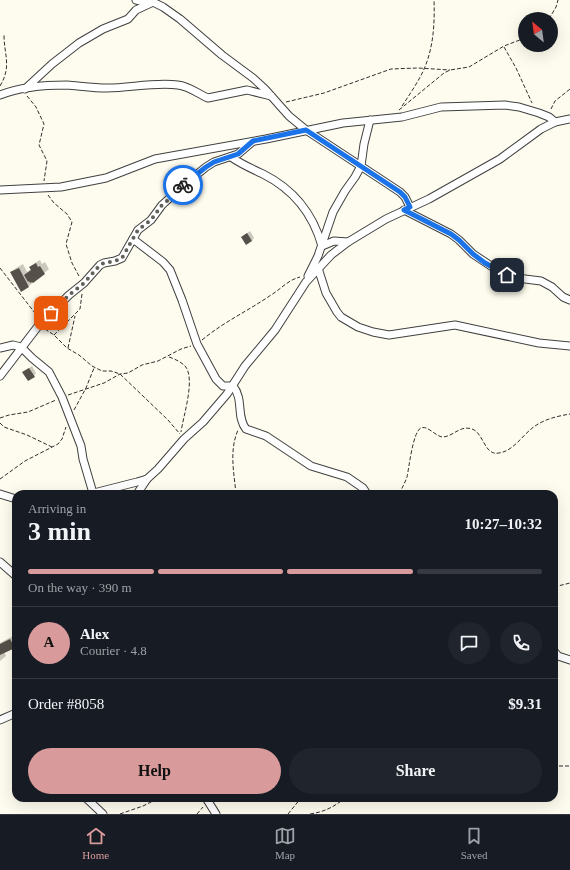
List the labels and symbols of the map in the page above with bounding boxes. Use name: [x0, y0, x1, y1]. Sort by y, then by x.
north arrow: [518, 12, 558, 52]
courier: [163, 165, 203, 205]
pin: [490, 258, 524, 292]
pin: [34, 296, 68, 330]

